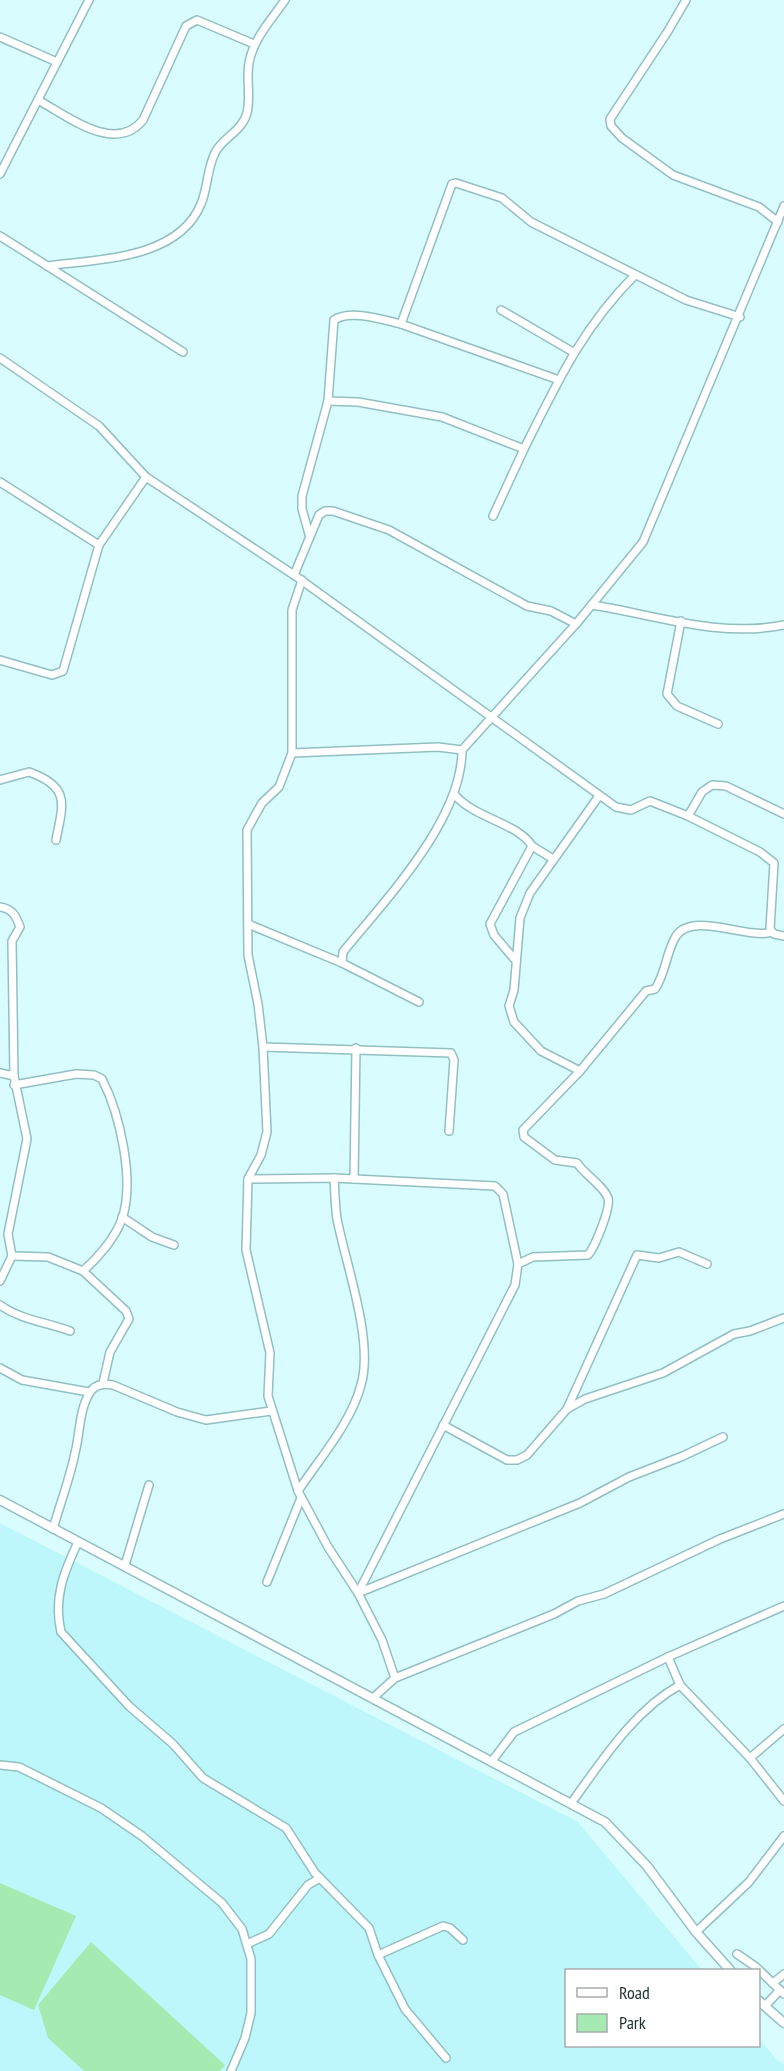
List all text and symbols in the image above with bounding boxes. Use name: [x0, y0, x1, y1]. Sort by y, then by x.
legend: [565, 1969, 760, 2047]
text: Road: [619, 1981, 650, 2004]
text: Park: [619, 2011, 646, 2034]

